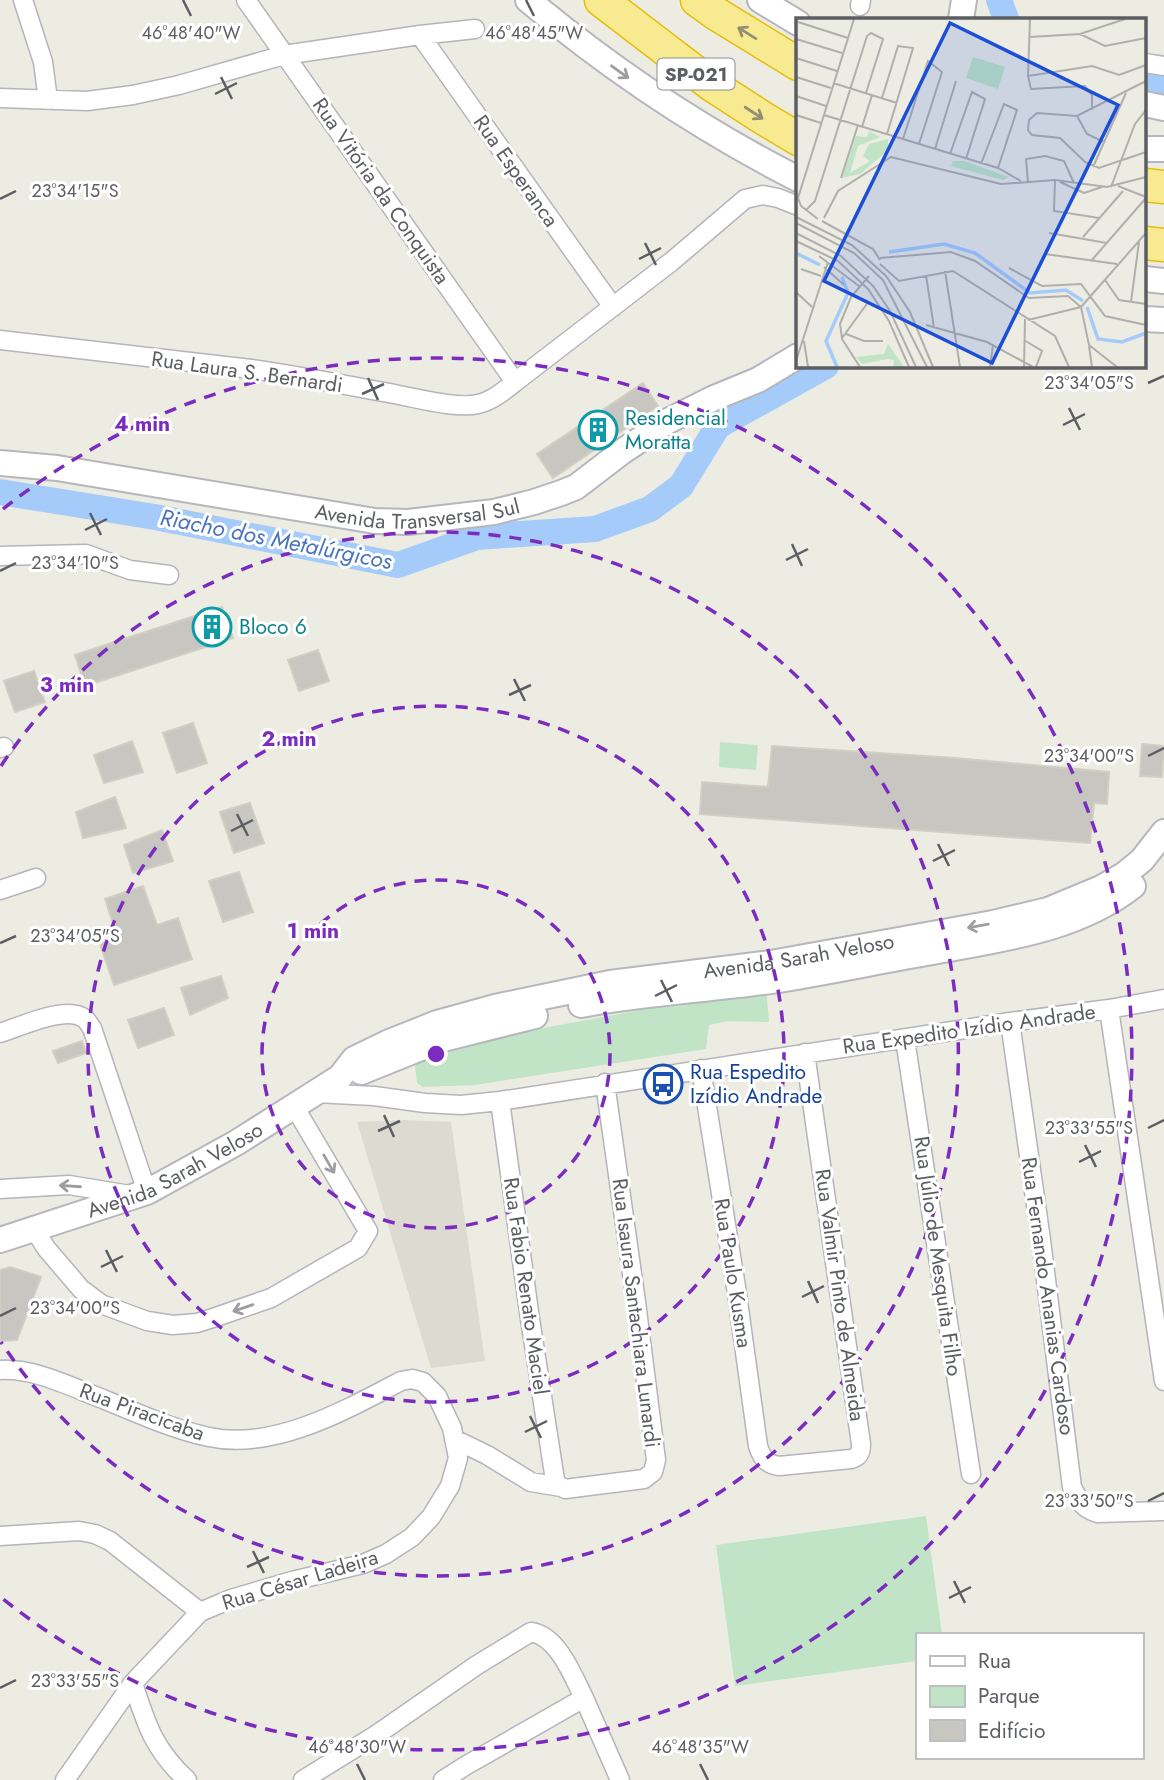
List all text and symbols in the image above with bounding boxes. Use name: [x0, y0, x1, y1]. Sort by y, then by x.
inset map: [796, 18, 1146, 368]
text: 46°48'40"W: [142, 20, 241, 46]
text: 46°48'45"W: [485, 20, 583, 46]
one-way arrow: [737, 26, 757, 40]
road number: SP-021: [658, 58, 734, 90]
one-way arrow: [610, 65, 629, 80]
street label: Rua Vitória da Conquista: [305, 92, 457, 290]
one-way arrow: [744, 106, 764, 120]
street label: Rua Esperanca: [466, 109, 566, 233]
text: 23°34'15"S: [31, 178, 119, 204]
street label: Rua Laura S. Bernardi: [149, 344, 345, 400]
text: 23°34'05"S: [1044, 370, 1134, 396]
place label: Residencial Moratta: [625, 403, 726, 457]
text: 4 min: [114, 409, 170, 439]
building icon: Residencial Moratta: [577, 409, 619, 451]
street label: Avenida Transversal Sul: [313, 491, 523, 537]
water label: Riacho dos Metalúrgicos: [157, 500, 396, 578]
text: 23°34'10"S: [31, 550, 119, 576]
building icon: Bloco 6: [191, 606, 233, 648]
place label: Bloco 6: [239, 612, 307, 642]
text: 3 min: [40, 670, 94, 700]
text: 2 min: [261, 724, 317, 754]
text: 23°34'00"S: [1044, 743, 1134, 769]
text: 1 min: [287, 916, 339, 946]
one-way arrow: [967, 919, 990, 933]
text: 23°34'05"S: [30, 923, 120, 949]
street label: Avenida Sarah Veloso: [702, 926, 897, 986]
street label: Rua Expedito Izídio Andrade: [841, 996, 1098, 1062]
centre of rings: [424, 1042, 448, 1066]
place label: Rua Espedito Izídio Andrade: [690, 1057, 823, 1111]
bus stop icon: Rua Espedito Izídio Andrade: [642, 1063, 684, 1105]
street label: Avenida Sarah Veloso: [83, 1115, 269, 1226]
text: 23°33'55"S: [1045, 1115, 1133, 1141]
street label: Rua Júlio de Mesquita Filho: [906, 1134, 970, 1378]
one-way arrow: [322, 1154, 336, 1174]
street label: Rua Fernando Ananias Cardoso: [1014, 1155, 1082, 1437]
street label: Rua Valmir Pinto de Almeida: [807, 1167, 873, 1423]
street label: Rua Fabio Renato Maciel: [496, 1175, 556, 1397]
street label: Rua Isaura Santachiara Lunardi: [605, 1177, 667, 1449]
one-way arrow: [59, 1179, 82, 1192]
street label: Rua Paulo Kusma: [706, 1196, 760, 1350]
text: 23°34'00"S: [30, 1295, 120, 1321]
one-way arrow: [232, 1303, 254, 1315]
street label: Rua Piracicaba: [75, 1375, 209, 1449]
text: 23°33'50"S: [1044, 1488, 1134, 1514]
street label: Rua César Ladeira: [218, 1542, 382, 1618]
legend: [916, 1633, 1143, 1759]
text: Rua: [978, 1646, 1011, 1676]
text: 23°33'55"S: [31, 1668, 119, 1694]
text: Parque: [978, 1681, 1040, 1711]
text: Edifício: [978, 1716, 1045, 1746]
text: 46°48'30"W: [308, 1734, 406, 1760]
text: 46°48'35"W: [651, 1734, 749, 1760]

